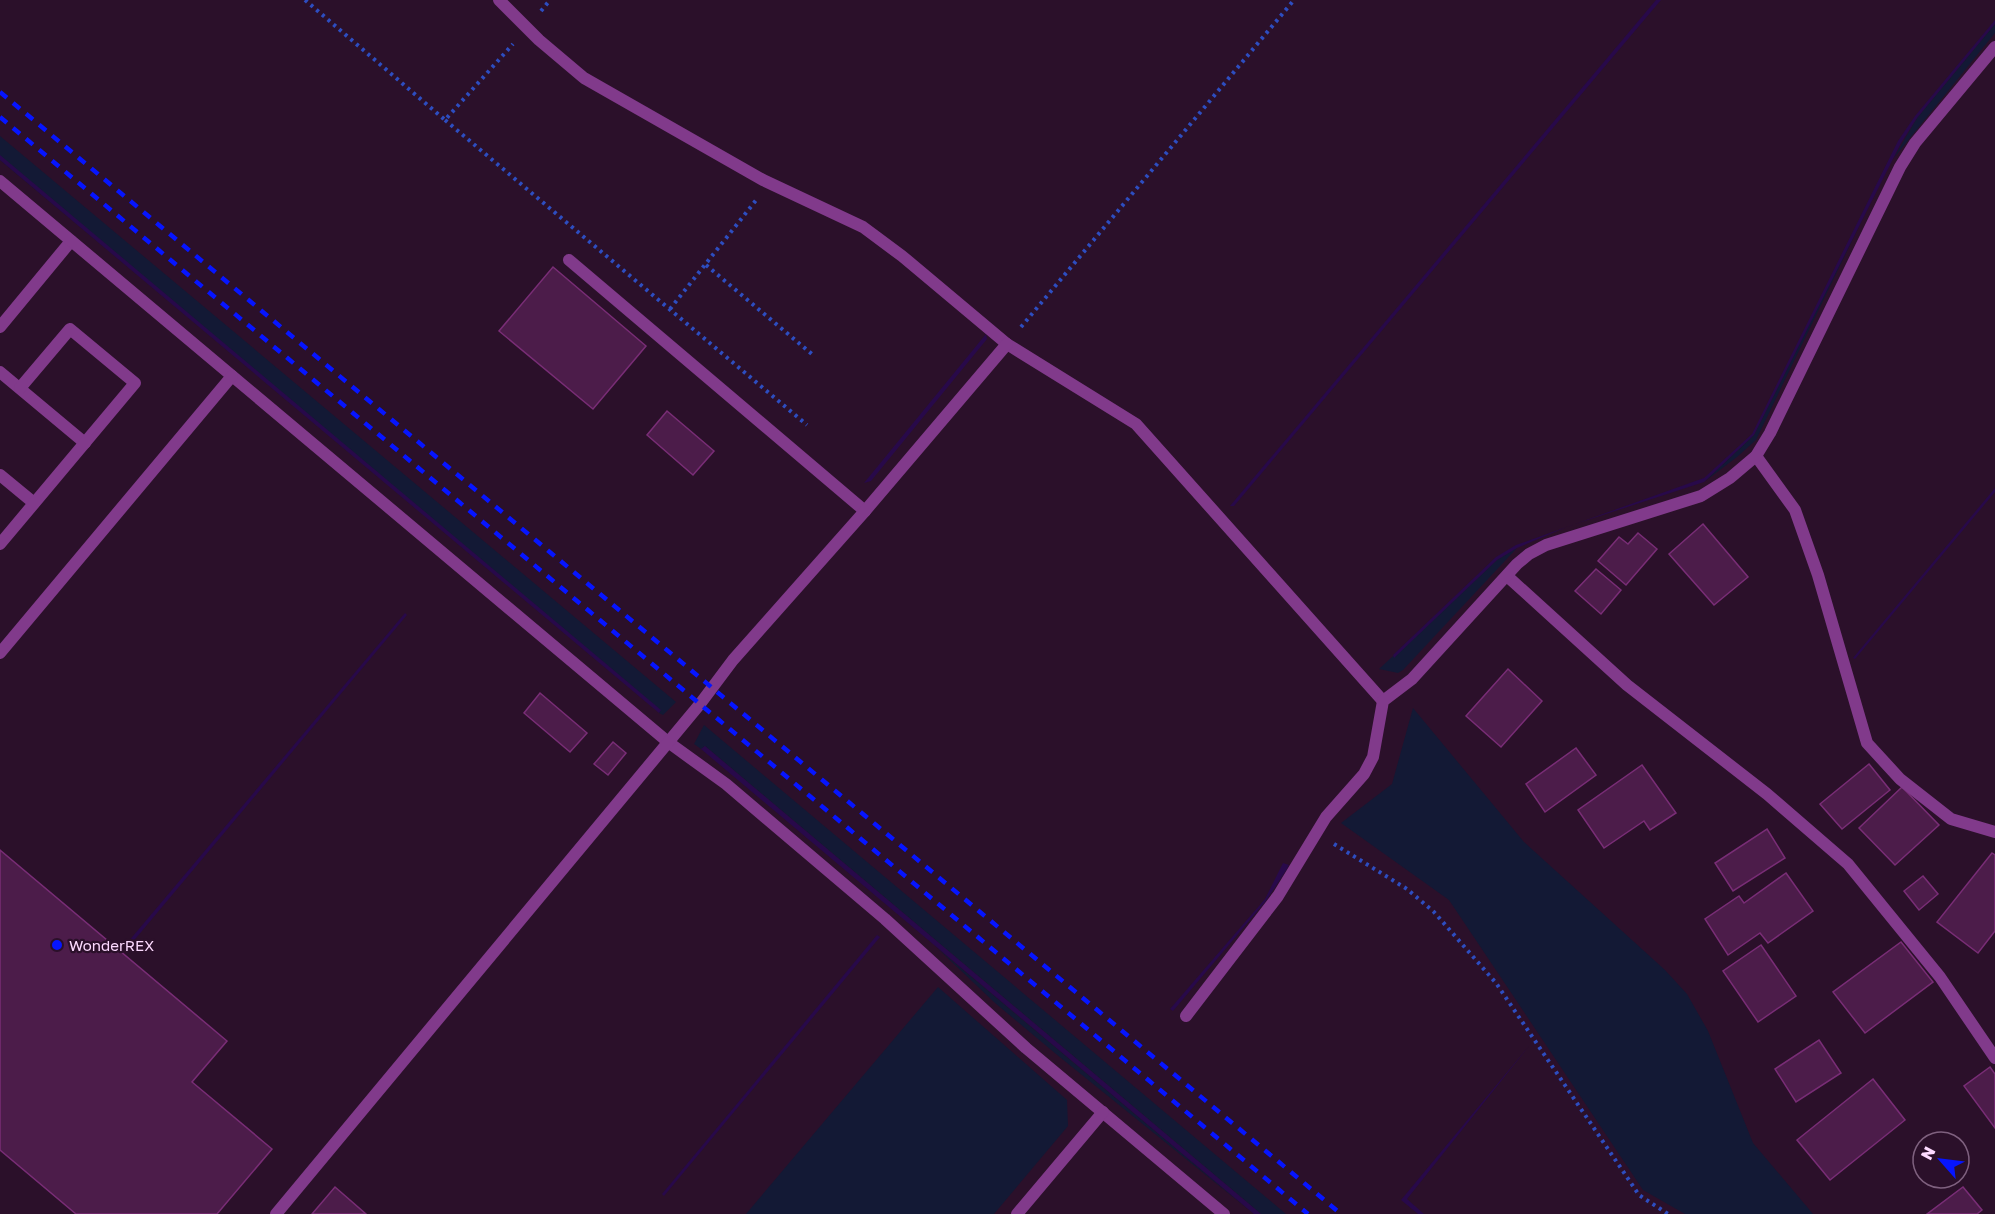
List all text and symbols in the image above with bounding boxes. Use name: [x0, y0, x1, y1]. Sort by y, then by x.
place label: WonderREX: [69, 936, 154, 954]
marker: WonderREX: [50, 938, 64, 952]
north arrow: [1911, 1130, 1971, 1190]
text: N: [1916, 1143, 1939, 1163]

